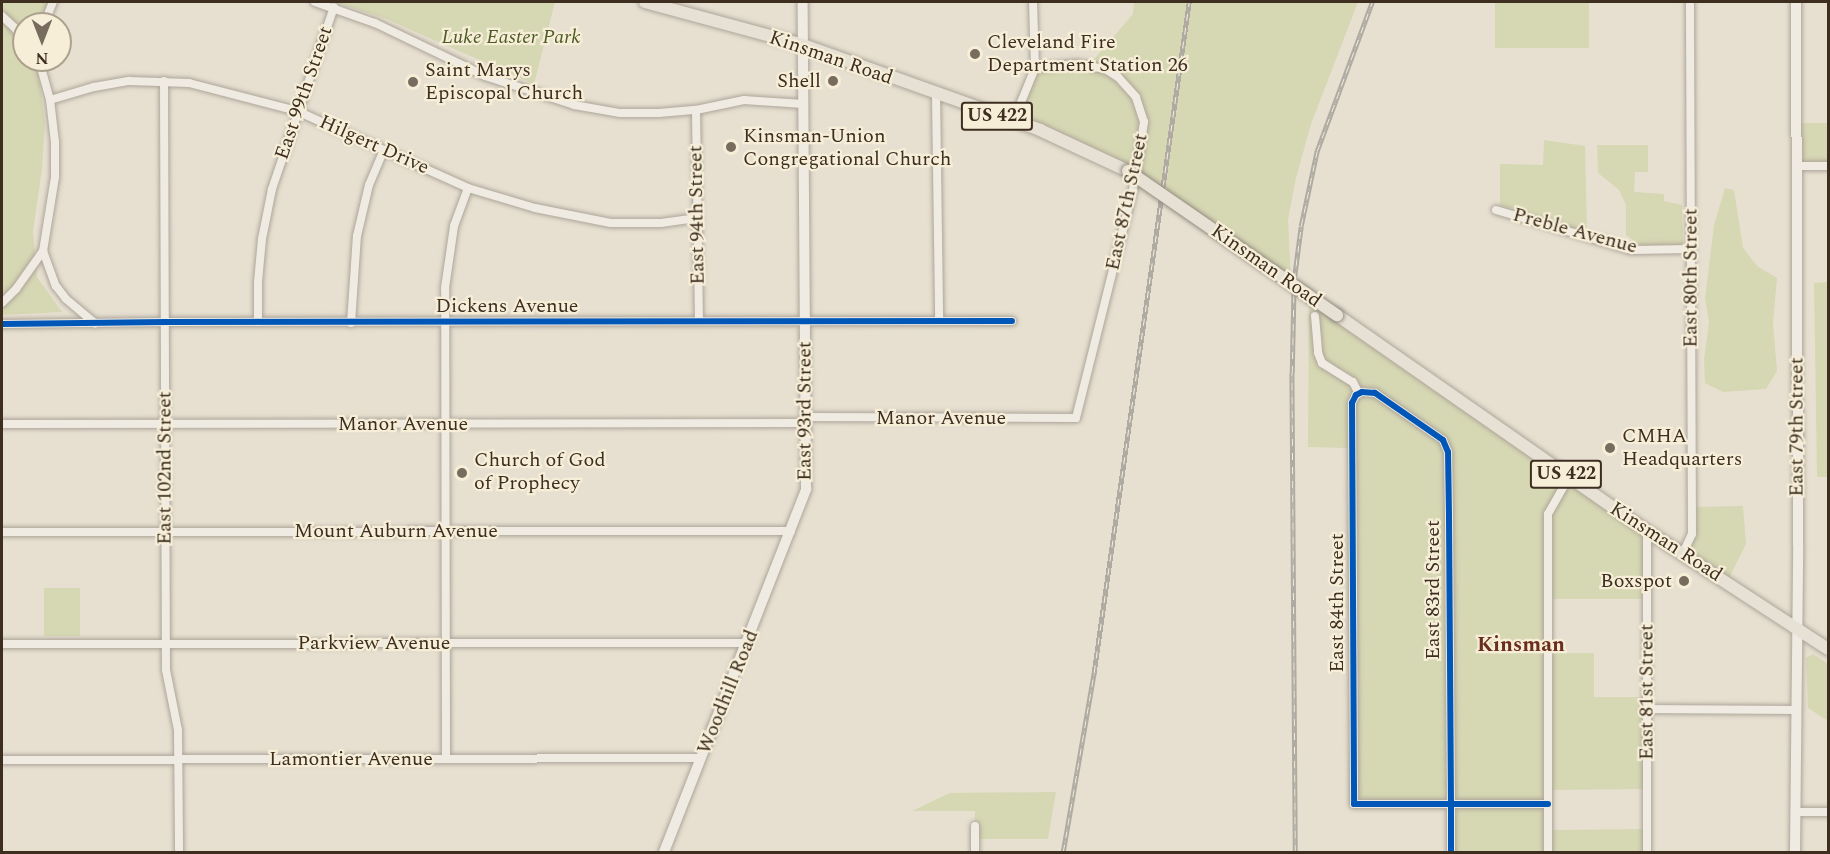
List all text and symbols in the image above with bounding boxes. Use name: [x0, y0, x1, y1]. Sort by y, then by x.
north arrow: [12, 12, 72, 72]
street label: East 99th Street: [270, 23, 338, 163]
park label: Luke Easter Park: [442, 25, 580, 49]
street label: Kinsman Road: [766, 26, 896, 90]
place label: Cleveland Fire Department Station 26: [987, 30, 1188, 77]
text: N: [35, 46, 49, 70]
marker: Cleveland Fire Department Station 26: [968, 47, 982, 61]
place label: Saint Marys Episcopal Church: [425, 58, 583, 105]
place label: Shell: [777, 69, 821, 93]
marker: Shell: [826, 74, 840, 88]
marker: Saint Marys Episcopal Church: [406, 75, 420, 89]
road number: US 422: [960, 101, 1034, 131]
street label: Hilgert Drive: [315, 110, 433, 180]
place label: Kinsman-Union Congregational Church: [743, 124, 951, 171]
street label: East 87th Street: [1101, 131, 1153, 273]
marker: Kinsman-Union Congregational Church: [724, 140, 738, 154]
street label: East 94th Street: [684, 145, 710, 285]
street label: Preble Avenue: [1510, 203, 1640, 259]
street label: East 80th Street: [1679, 208, 1703, 348]
street label: Kinsman Road: [1206, 219, 1326, 313]
street label: Dickens Avenue: [435, 294, 579, 318]
street label: East 93rd Street: [793, 341, 817, 481]
street label: East 79th Street: [1785, 357, 1809, 497]
street label: East 102nd Street: [153, 391, 177, 545]
street label: Manor Avenue: [876, 406, 1006, 430]
street label: Manor Avenue: [338, 412, 468, 436]
place label: CMHA Headquarters: [1622, 424, 1742, 471]
marker: CMHA Headquarters: [1603, 441, 1617, 455]
place label: Church of God of Prophecy: [474, 449, 606, 496]
road number: US 422: [1528, 459, 1604, 489]
marker: Church of God of Prophecy: [455, 466, 469, 480]
street label: Kinsman Road: [1605, 497, 1727, 587]
street label: Mount Auburn Avenue: [294, 519, 498, 543]
street label: East 83rd Street: [1421, 520, 1445, 660]
street label: East 84th Street: [1325, 533, 1349, 673]
place label: Boxspot: [1600, 569, 1672, 593]
marker: Boxspot: [1677, 574, 1691, 588]
street label: East 81st Street: [1635, 624, 1659, 760]
street label: Woodhill Road: [692, 626, 764, 758]
street label: Parkview Avenue: [298, 631, 450, 655]
district label: Kinsman: [1477, 632, 1565, 658]
street label: Lamontier Avenue: [269, 747, 433, 771]

